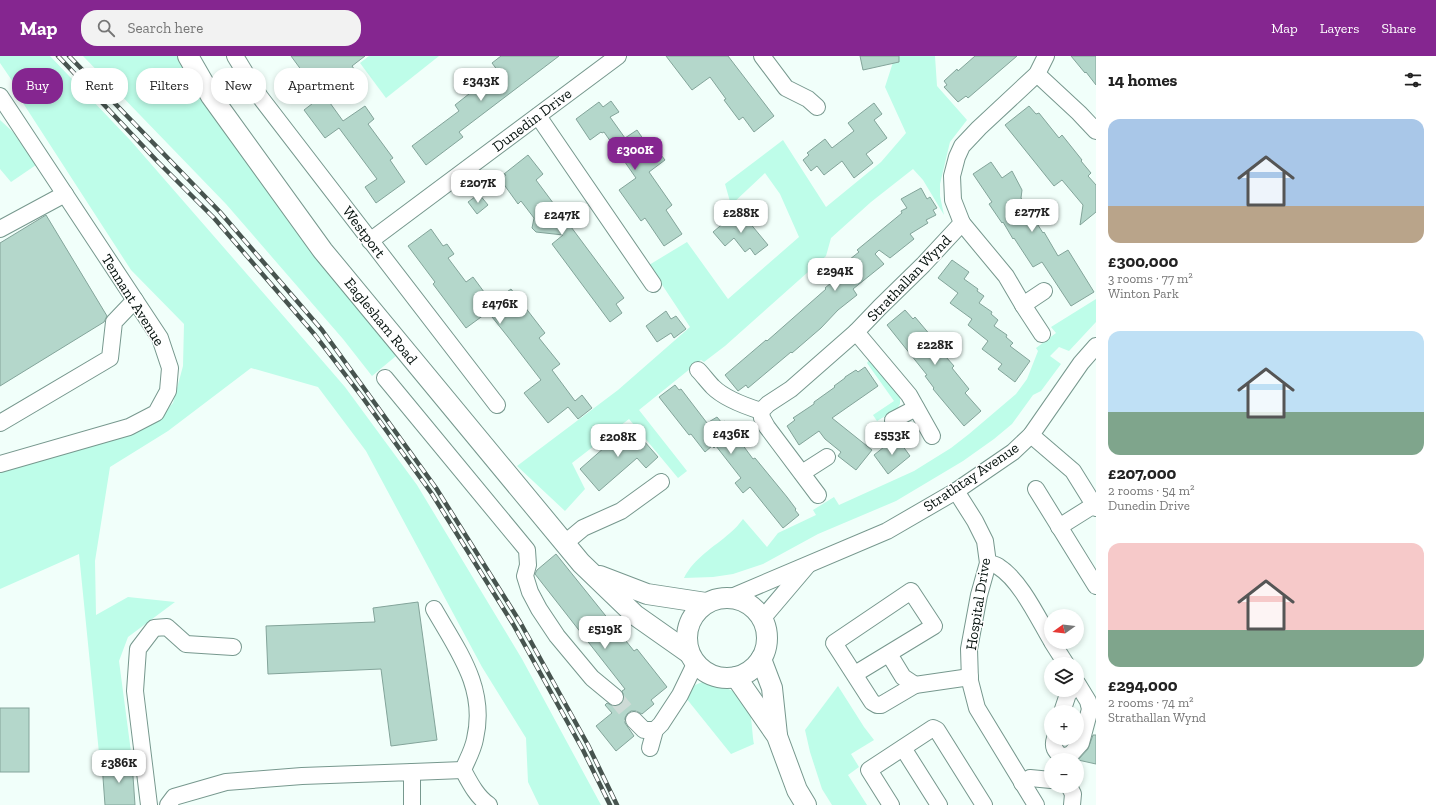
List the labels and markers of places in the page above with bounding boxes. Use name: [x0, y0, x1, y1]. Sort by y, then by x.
pin: £343K: [453, 68, 509, 102]
pin: £300K: [607, 137, 663, 171]
pin: £207K: [450, 170, 506, 204]
pin: £277K: [1004, 199, 1060, 233]
pin: £288K: [713, 200, 769, 234]
pin: £247K: [534, 202, 590, 236]
pin: £294K: [807, 258, 863, 292]
pin: £476K: [472, 291, 528, 325]
pin: £228K: [907, 332, 963, 366]
pin: £436K: [703, 421, 759, 455]
pin: £553K: [864, 422, 920, 456]
pin: £208K: [590, 424, 646, 458]
pin: £519K: [577, 616, 633, 650]
pin: £386K: [91, 750, 147, 784]

